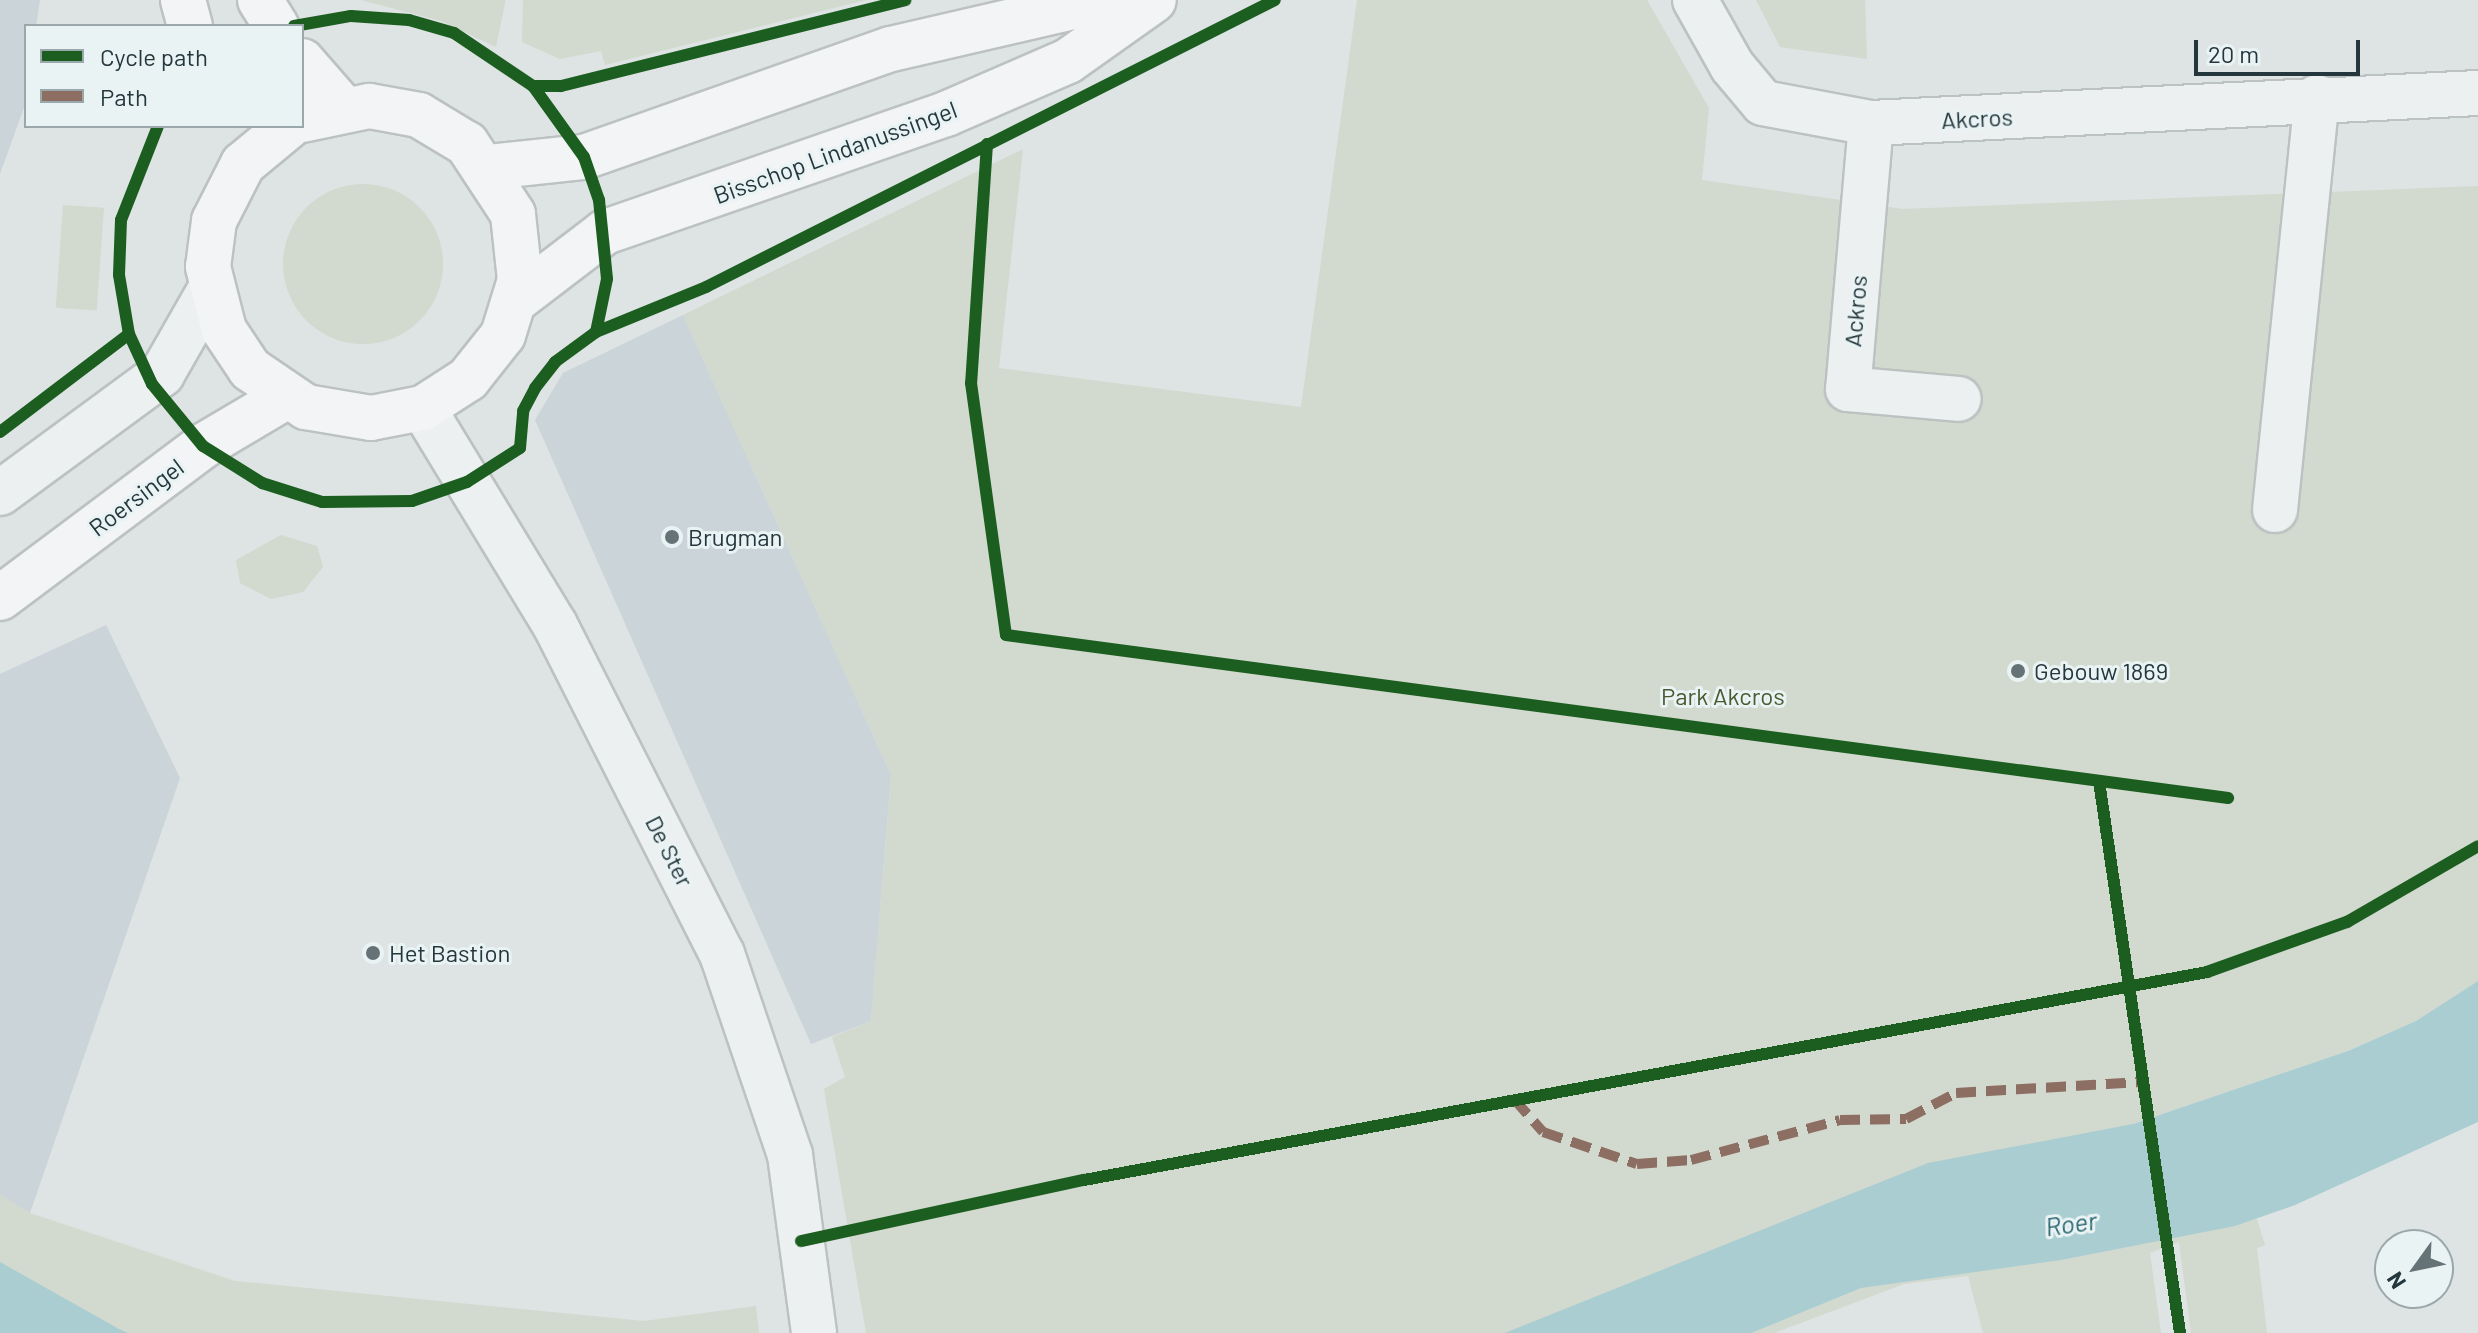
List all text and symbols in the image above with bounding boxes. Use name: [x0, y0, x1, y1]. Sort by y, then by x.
legend: [24, 24, 304, 128]
scale bar: [2198, 24, 2364, 74]
text: 20 m: [2208, 39, 2259, 68]
text: Cycle path: [100, 42, 208, 71]
text: Path: [100, 82, 148, 111]
street label: Bisschop Lindanussingel: [709, 95, 961, 209]
street label: Akcros: [1940, 102, 2014, 134]
street label: Ackros: [1838, 274, 1872, 348]
street label: Roersingel: [83, 452, 189, 542]
place label: Brugman: [688, 523, 783, 551]
marker: Brugman: [663, 528, 681, 546]
place label: Gebouw 1869: [2034, 657, 2168, 685]
marker: Gebouw 1869: [2009, 662, 2027, 680]
park label: Park Akcros: [1661, 682, 1785, 710]
street label: De Ster: [640, 810, 700, 892]
place label: Het Bastion: [389, 939, 510, 967]
marker: Het Bastion: [364, 944, 382, 962]
water label: Roer: [2043, 1204, 2099, 1242]
north arrow: [2374, 1229, 2454, 1309]
text: N: [2381, 1268, 2410, 1294]

